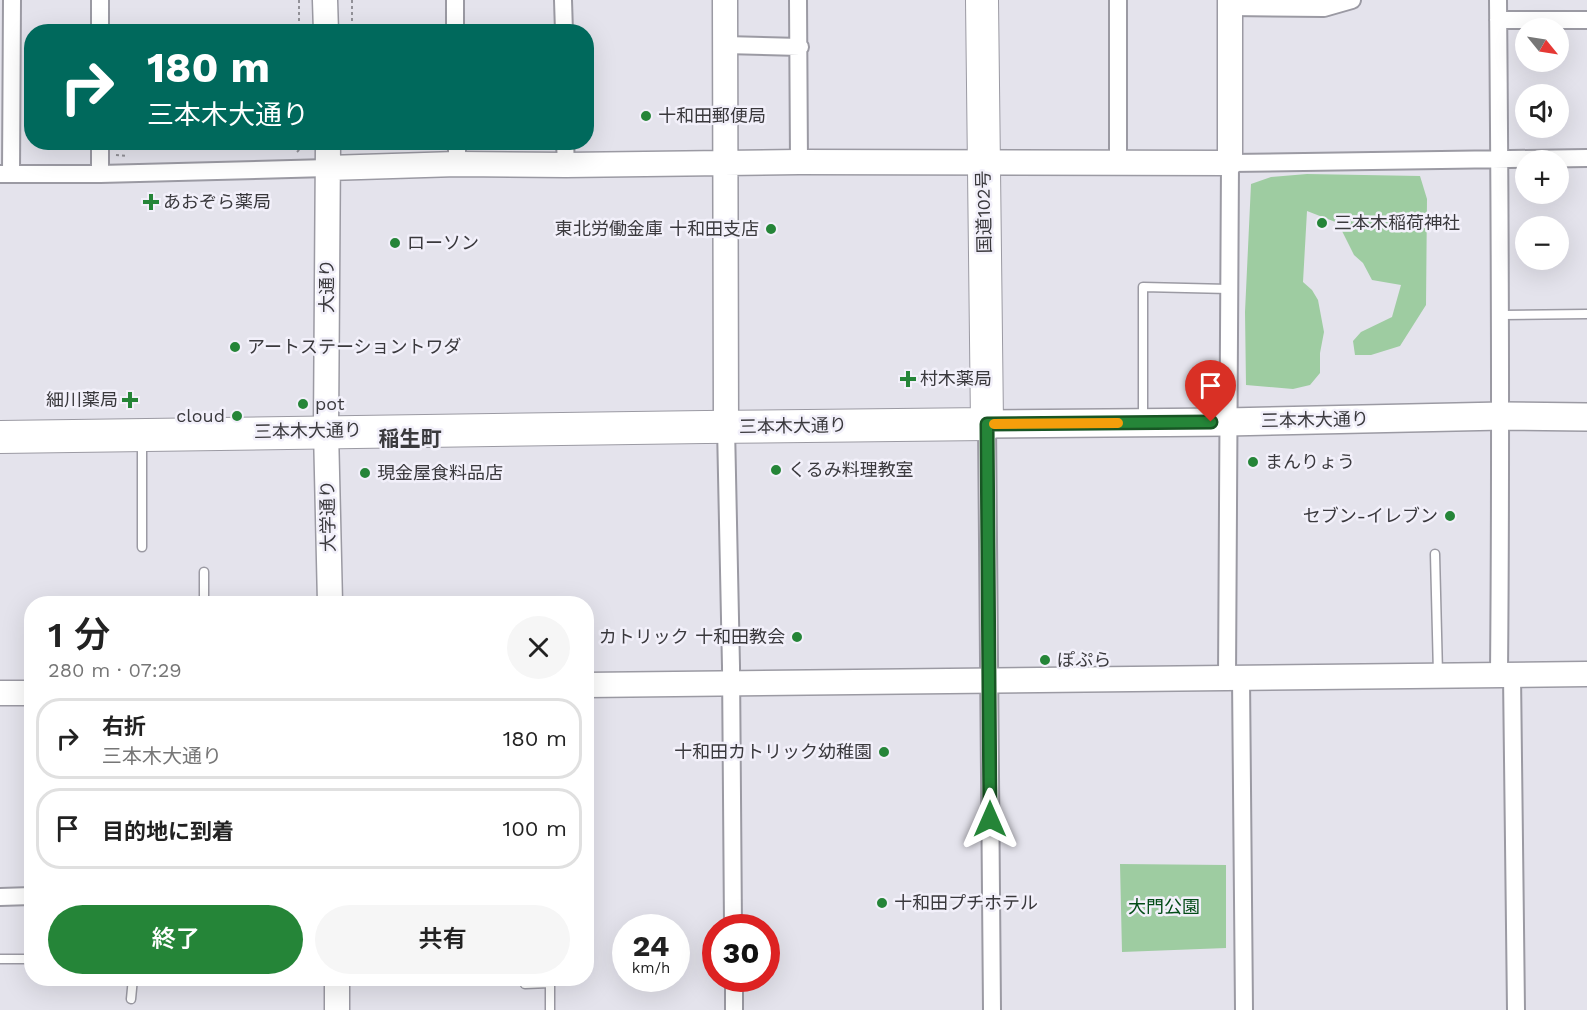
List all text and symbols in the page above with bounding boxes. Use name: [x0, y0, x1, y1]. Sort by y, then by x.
north arrow: [1515, 18, 1569, 72]
map controls: [1515, 18, 1569, 270]
text: 180 m: [147, 43, 270, 92]
icon: right: [48, 48, 126, 126]
button: sound: [1515, 84, 1569, 138]
text: 三本木大通り: [147, 99, 309, 131]
place label: 十和田郵便局: [658, 105, 766, 126]
marker: 十和田郵便局: [639, 109, 653, 123]
button: +: [1515, 150, 1569, 204]
street label: 国道102号: [972, 170, 995, 254]
place label: あおぞら薬局: [163, 191, 271, 212]
marker: あおぞら薬局: [144, 195, 158, 209]
place label: 三本木稲荷神社: [1334, 212, 1460, 233]
marker: 三本木稲荷神社: [1315, 216, 1329, 230]
button: −: [1515, 216, 1569, 270]
place label: 東北労働金庫 十和田支店: [555, 218, 759, 239]
marker: 東北労働金庫 十和田支店: [764, 222, 778, 236]
place label: ローソン: [407, 232, 479, 253]
marker: ローソン: [388, 236, 402, 250]
street label: 大通り: [316, 259, 337, 313]
place label: アートステーショントワダ: [247, 336, 462, 357]
marker: アートステーショントワダ: [228, 340, 242, 354]
pin: [1185, 360, 1236, 422]
place label: 村木薬局: [920, 368, 992, 389]
icon: arrive: [1194, 369, 1227, 402]
marker: 村木薬局: [901, 372, 915, 386]
place label: 細川薬局: [46, 389, 118, 410]
marker: 細川薬局: [123, 393, 137, 407]
place label: pot: [315, 393, 345, 414]
marker: pot: [296, 397, 310, 411]
place label: cloud: [176, 405, 225, 426]
street label: 三本木大通り: [1261, 408, 1369, 431]
marker: cloud: [230, 409, 244, 423]
street label: 三本木大通り: [739, 414, 847, 437]
street label: 三本木大通り: [254, 419, 362, 442]
district label: 稲生町: [379, 426, 442, 451]
place label: まんりょう: [1265, 451, 1355, 472]
marker: まんりょう: [1246, 455, 1260, 469]
place label: くるみ料理教室: [788, 459, 914, 480]
place label: 現金屋食料品店: [377, 462, 503, 483]
marker: くるみ料理教室: [769, 463, 783, 477]
marker: 現金屋食料品店: [358, 466, 372, 480]
street label: 大学通り: [316, 480, 339, 552]
place label: セブン-イレブン: [1303, 505, 1438, 526]
marker: セブン-イレブン: [1443, 509, 1457, 523]
text: 1 分: [48, 614, 110, 656]
button: close: [507, 616, 570, 679]
place label: カトリック 十和田教会: [599, 626, 785, 647]
marker: カトリック 十和田教会: [790, 630, 804, 644]
place label: ぽぷら: [1057, 649, 1111, 670]
marker: ぽぷら: [1038, 653, 1052, 667]
text: 280 m · 07:29: [48, 658, 182, 682]
text: 右折: [102, 714, 146, 739]
icon: right: [51, 722, 84, 755]
text: 180 m: [503, 726, 567, 751]
place label: 十和田カトリック幼稚園: [674, 741, 872, 762]
text: 三本木大通り: [102, 744, 222, 768]
marker: 十和田カトリック幼稚園: [877, 745, 891, 759]
position arrow: [958, 787, 1022, 851]
icon: arrive: [51, 812, 84, 845]
text: 100 m: [503, 816, 567, 841]
text: 目的地に到着: [102, 819, 234, 844]
place label: 十和田プチホテル: [894, 892, 1038, 913]
marker: 十和田プチホテル: [875, 896, 889, 910]
park label: 大門公園: [1128, 896, 1200, 917]
button: 終了: [48, 905, 303, 974]
button: 共有: [315, 905, 570, 974]
speed limit sign: 30: [702, 914, 780, 992]
text: 24: [633, 928, 669, 963]
text: km/h: [632, 959, 670, 977]

